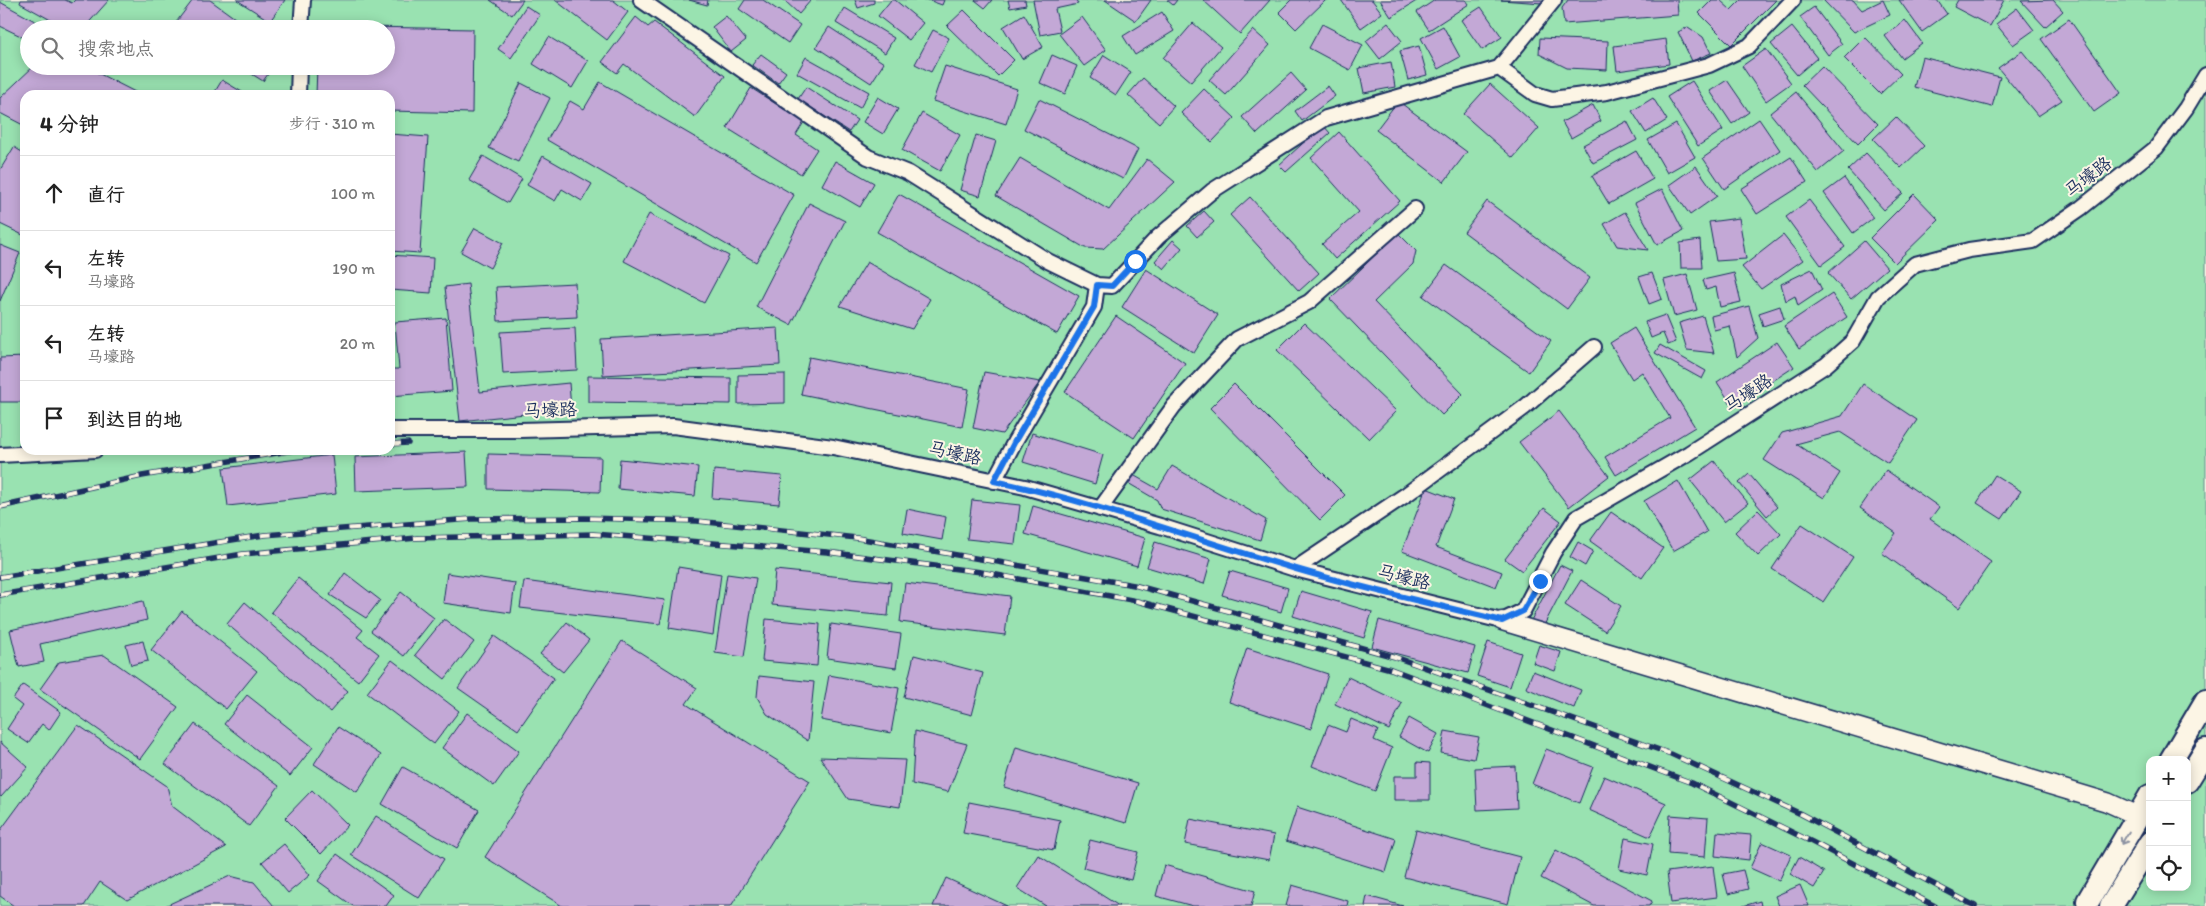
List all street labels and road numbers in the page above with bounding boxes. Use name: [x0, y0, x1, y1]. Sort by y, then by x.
street label: 马壕路: [2060, 152, 2116, 202]
street label: 马壕路: [1719, 369, 1777, 417]
street label: 马壕路: [523, 398, 577, 422]
street label: 马壕路: [926, 437, 984, 469]
street label: 马壕路: [1375, 560, 1433, 594]

